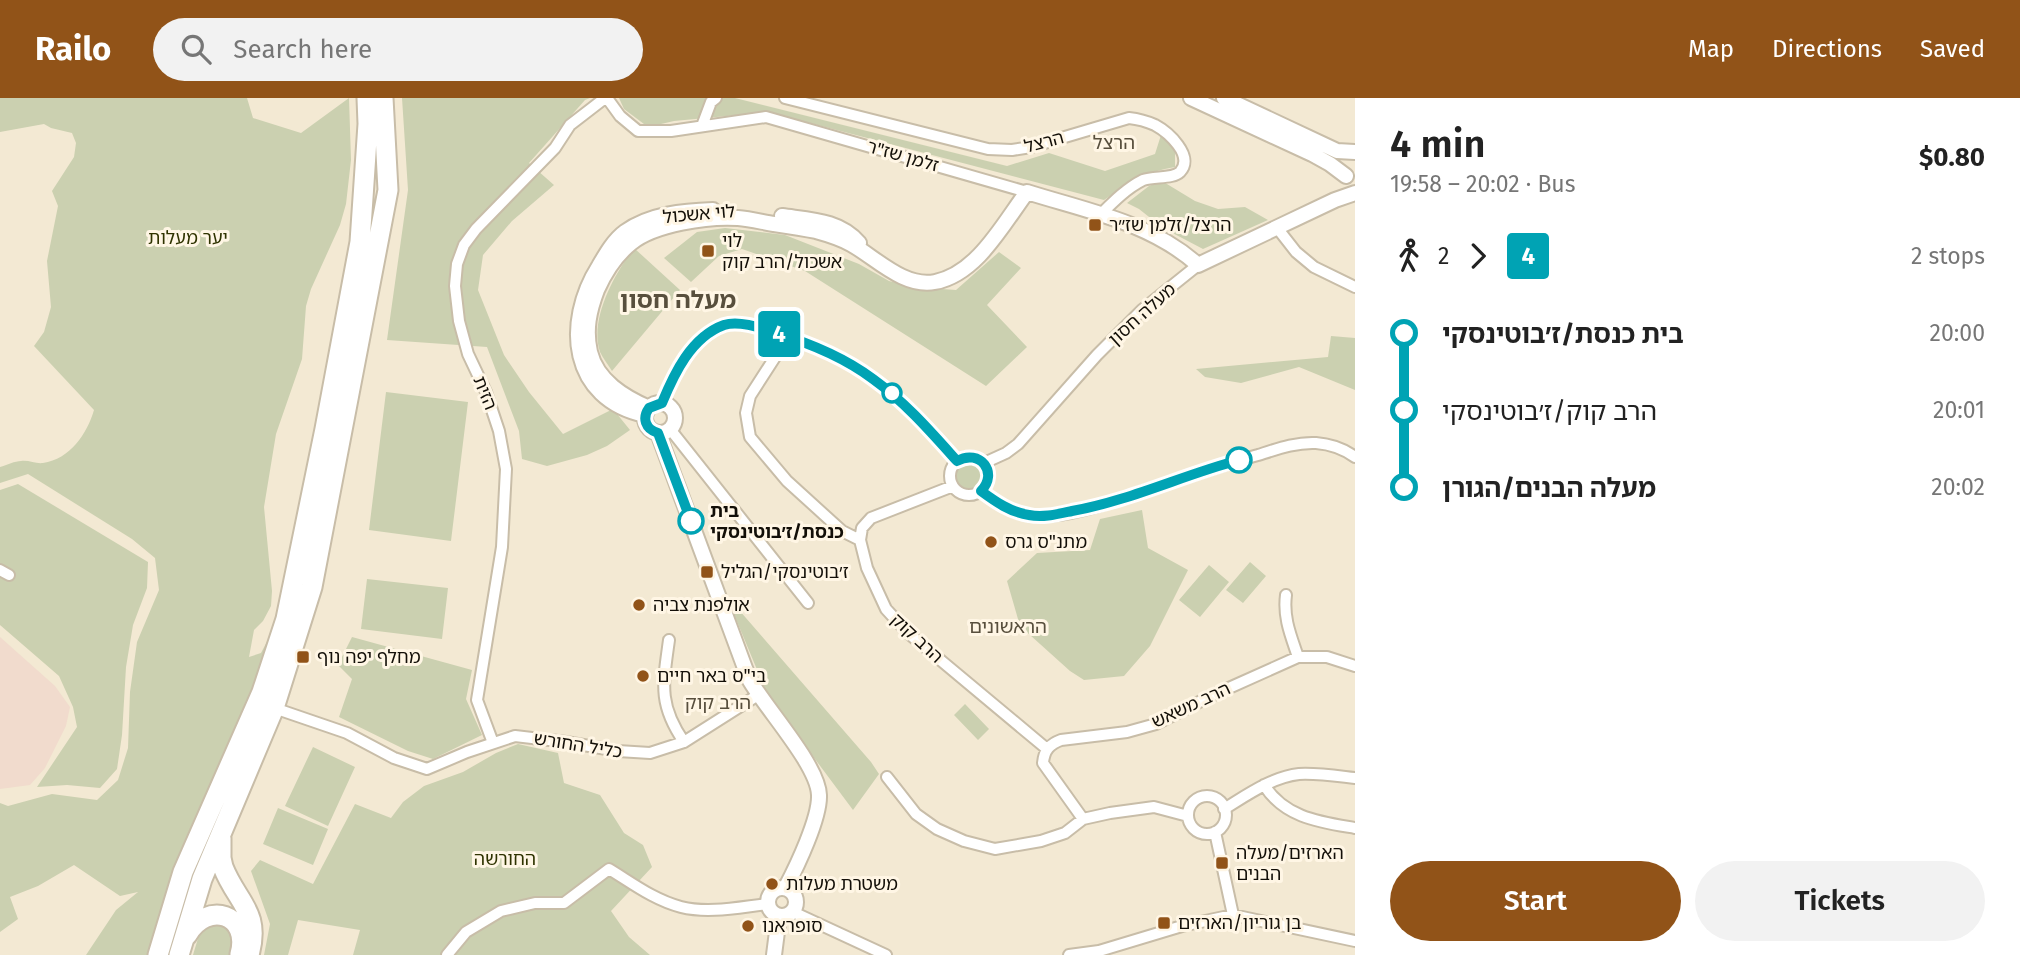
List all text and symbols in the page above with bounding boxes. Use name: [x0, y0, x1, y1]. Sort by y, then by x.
search box: [153, 18, 643, 81]
text: Railo: [35, 29, 111, 69]
icon: search: [177, 30, 215, 68]
text: Search here: [233, 34, 372, 65]
text: Map: [1688, 35, 1734, 63]
text: Directions: [1772, 35, 1882, 63]
text: Saved: [1920, 35, 1985, 63]
text: 4 min: [1390, 121, 1485, 167]
street label: הרצל: [1022, 126, 1066, 158]
district label: הרצל: [1093, 131, 1135, 154]
street label: זלמן שז"ר: [865, 135, 941, 177]
text: $0.80: [1919, 142, 1985, 173]
text: 19:58 – 20:02 · Bus: [1390, 170, 1576, 198]
street label: לוי אשכול: [662, 200, 736, 228]
place label: הרצל/זלמן שז״ר: [1109, 214, 1231, 236]
marker: הרצל/זלמן שז״ר: [1087, 217, 1103, 233]
park label: יער מעלות: [148, 227, 228, 249]
place label: לוי אשכול/הרב קוק: [722, 230, 842, 273]
icon: walk: [1390, 237, 1428, 275]
icon: forward: [1459, 237, 1497, 275]
text: 2: [1438, 242, 1449, 270]
text: 4: [1521, 242, 1535, 270]
text: 2 stops: [1911, 242, 1985, 270]
marker: לוי אשכול/הרב קוק: [700, 243, 716, 259]
street label: מעלה חסון: [1104, 278, 1180, 350]
district label: מעלה חסון: [620, 286, 736, 314]
line badge: 4: [756, 311, 802, 357]
text: בית כנסת/ז׳בוטינסקי: [1442, 319, 1684, 350]
text: 20:00: [1930, 319, 1985, 347]
text: 4: [772, 320, 786, 348]
street label: הזית: [468, 373, 502, 413]
unlabelled marker: [882, 383, 902, 403]
text: הרב קוק/ז׳בוטינסקי: [1442, 396, 1657, 427]
text: 20:01: [1933, 396, 1985, 424]
unlabelled marker: [1226, 447, 1252, 473]
text: מעלה הבנים/הגורן: [1442, 473, 1656, 504]
text: 20:02: [1931, 473, 1985, 501]
place label: בית כנסת/ז׳בוטינסקי: [710, 500, 844, 543]
marker: בית כנסת/ז׳בוטינסקי: [678, 508, 704, 534]
place label: מתנ"ס גרס: [1005, 531, 1087, 553]
marker: מתנ"ס גרס: [983, 534, 999, 550]
place label: ז׳בוטינסקי/הגליל: [721, 561, 849, 583]
marker: ז׳בוטינסקי/הגליל: [699, 564, 715, 580]
place label: אולפנת צביה: [653, 594, 750, 616]
marker: אולפנת צביה: [631, 597, 647, 613]
street label: הרב קוק: [886, 608, 948, 668]
district label: הראשונים: [969, 615, 1047, 638]
place label: מחלף יפה נוף: [317, 646, 421, 668]
marker: מחלף יפה נוף: [295, 649, 311, 665]
place label: בי"ס באר חיים: [657, 665, 766, 687]
marker: בי"ס באר חיים: [635, 668, 651, 684]
street label: הרב משאש: [1148, 677, 1234, 733]
district label: הרב קוק: [685, 691, 751, 714]
street label: כליל החורש: [532, 727, 624, 763]
place label: הארזים/מעלה הבנים: [1236, 842, 1344, 885]
park label: החורשה: [474, 848, 536, 870]
marker: הארזים/מעלה הבנים: [1214, 855, 1230, 871]
button: Start: [1390, 861, 1681, 941]
button: Tickets: [1695, 861, 1985, 941]
place label: משטרת מעלות: [786, 873, 898, 895]
marker: משטרת מעלות: [764, 876, 780, 892]
place label: בן גוריון/הארזים: [1178, 912, 1301, 934]
place label: סופראנו: [762, 915, 822, 937]
marker: בן גוריון/הארזים: [1156, 915, 1172, 931]
marker: סופראנו: [740, 918, 756, 934]

